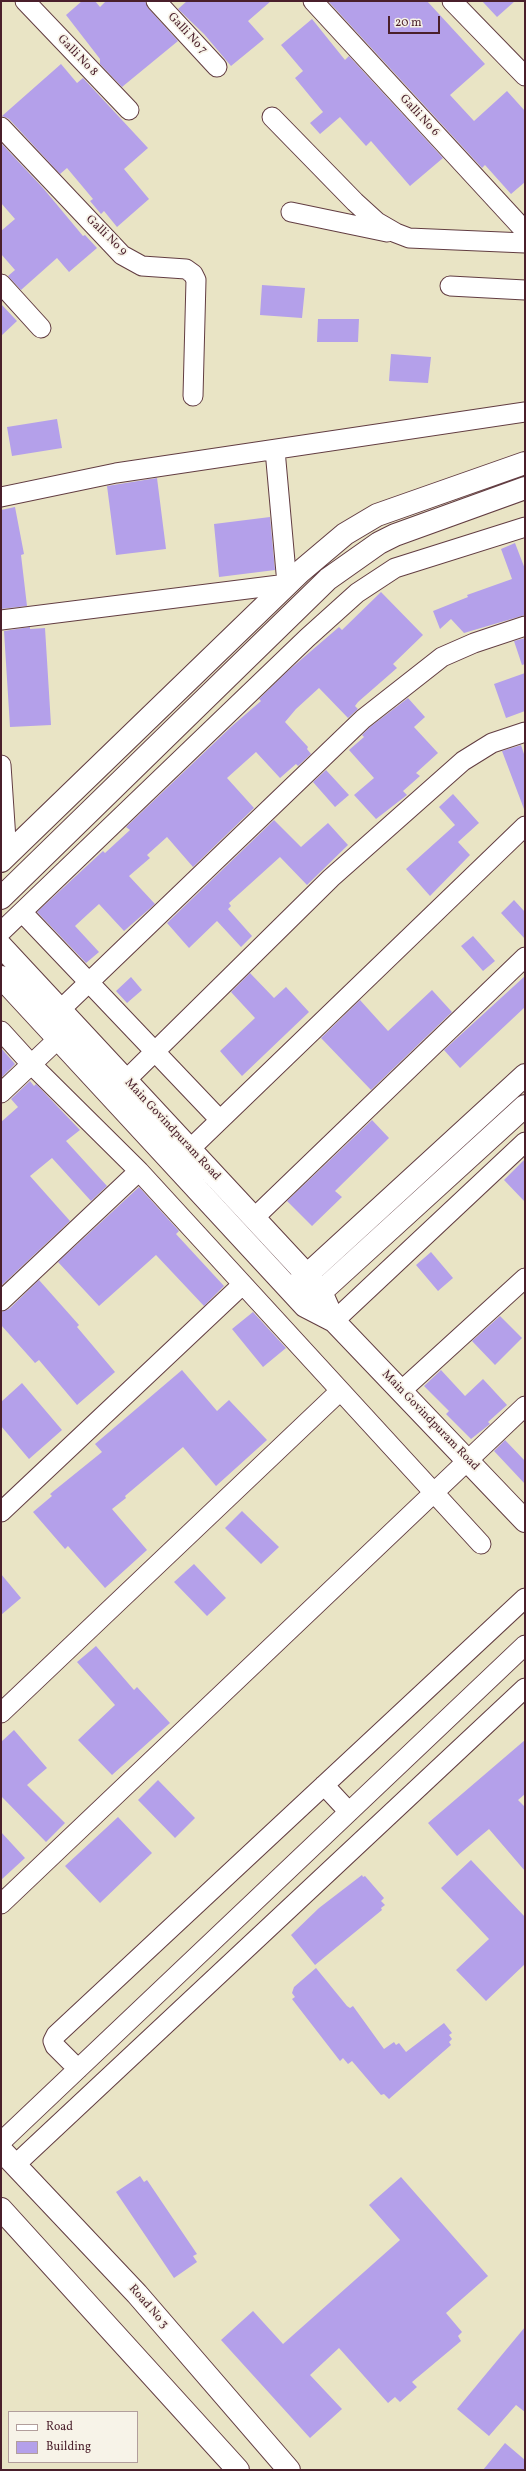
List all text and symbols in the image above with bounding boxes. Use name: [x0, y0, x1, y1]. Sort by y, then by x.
scale bar: [390, 8, 442, 34]
street label: Galli No 7: [164, 10, 210, 58]
text: 20 m: [395, 15, 422, 31]
street label: Galli No 8: [54, 32, 100, 80]
street label: Galli No 6: [396, 92, 442, 140]
street label: Galli No 9: [82, 213, 130, 259]
street label: Main Govindpuram Road: [121, 1076, 223, 1184]
street label: Main Govindpuram Road: [378, 1368, 482, 1474]
street label: Road No 3: [125, 2282, 171, 2332]
legend: [8, 2411, 138, 2463]
text: Road: [46, 2419, 73, 2435]
text: Building: [46, 2439, 91, 2455]

